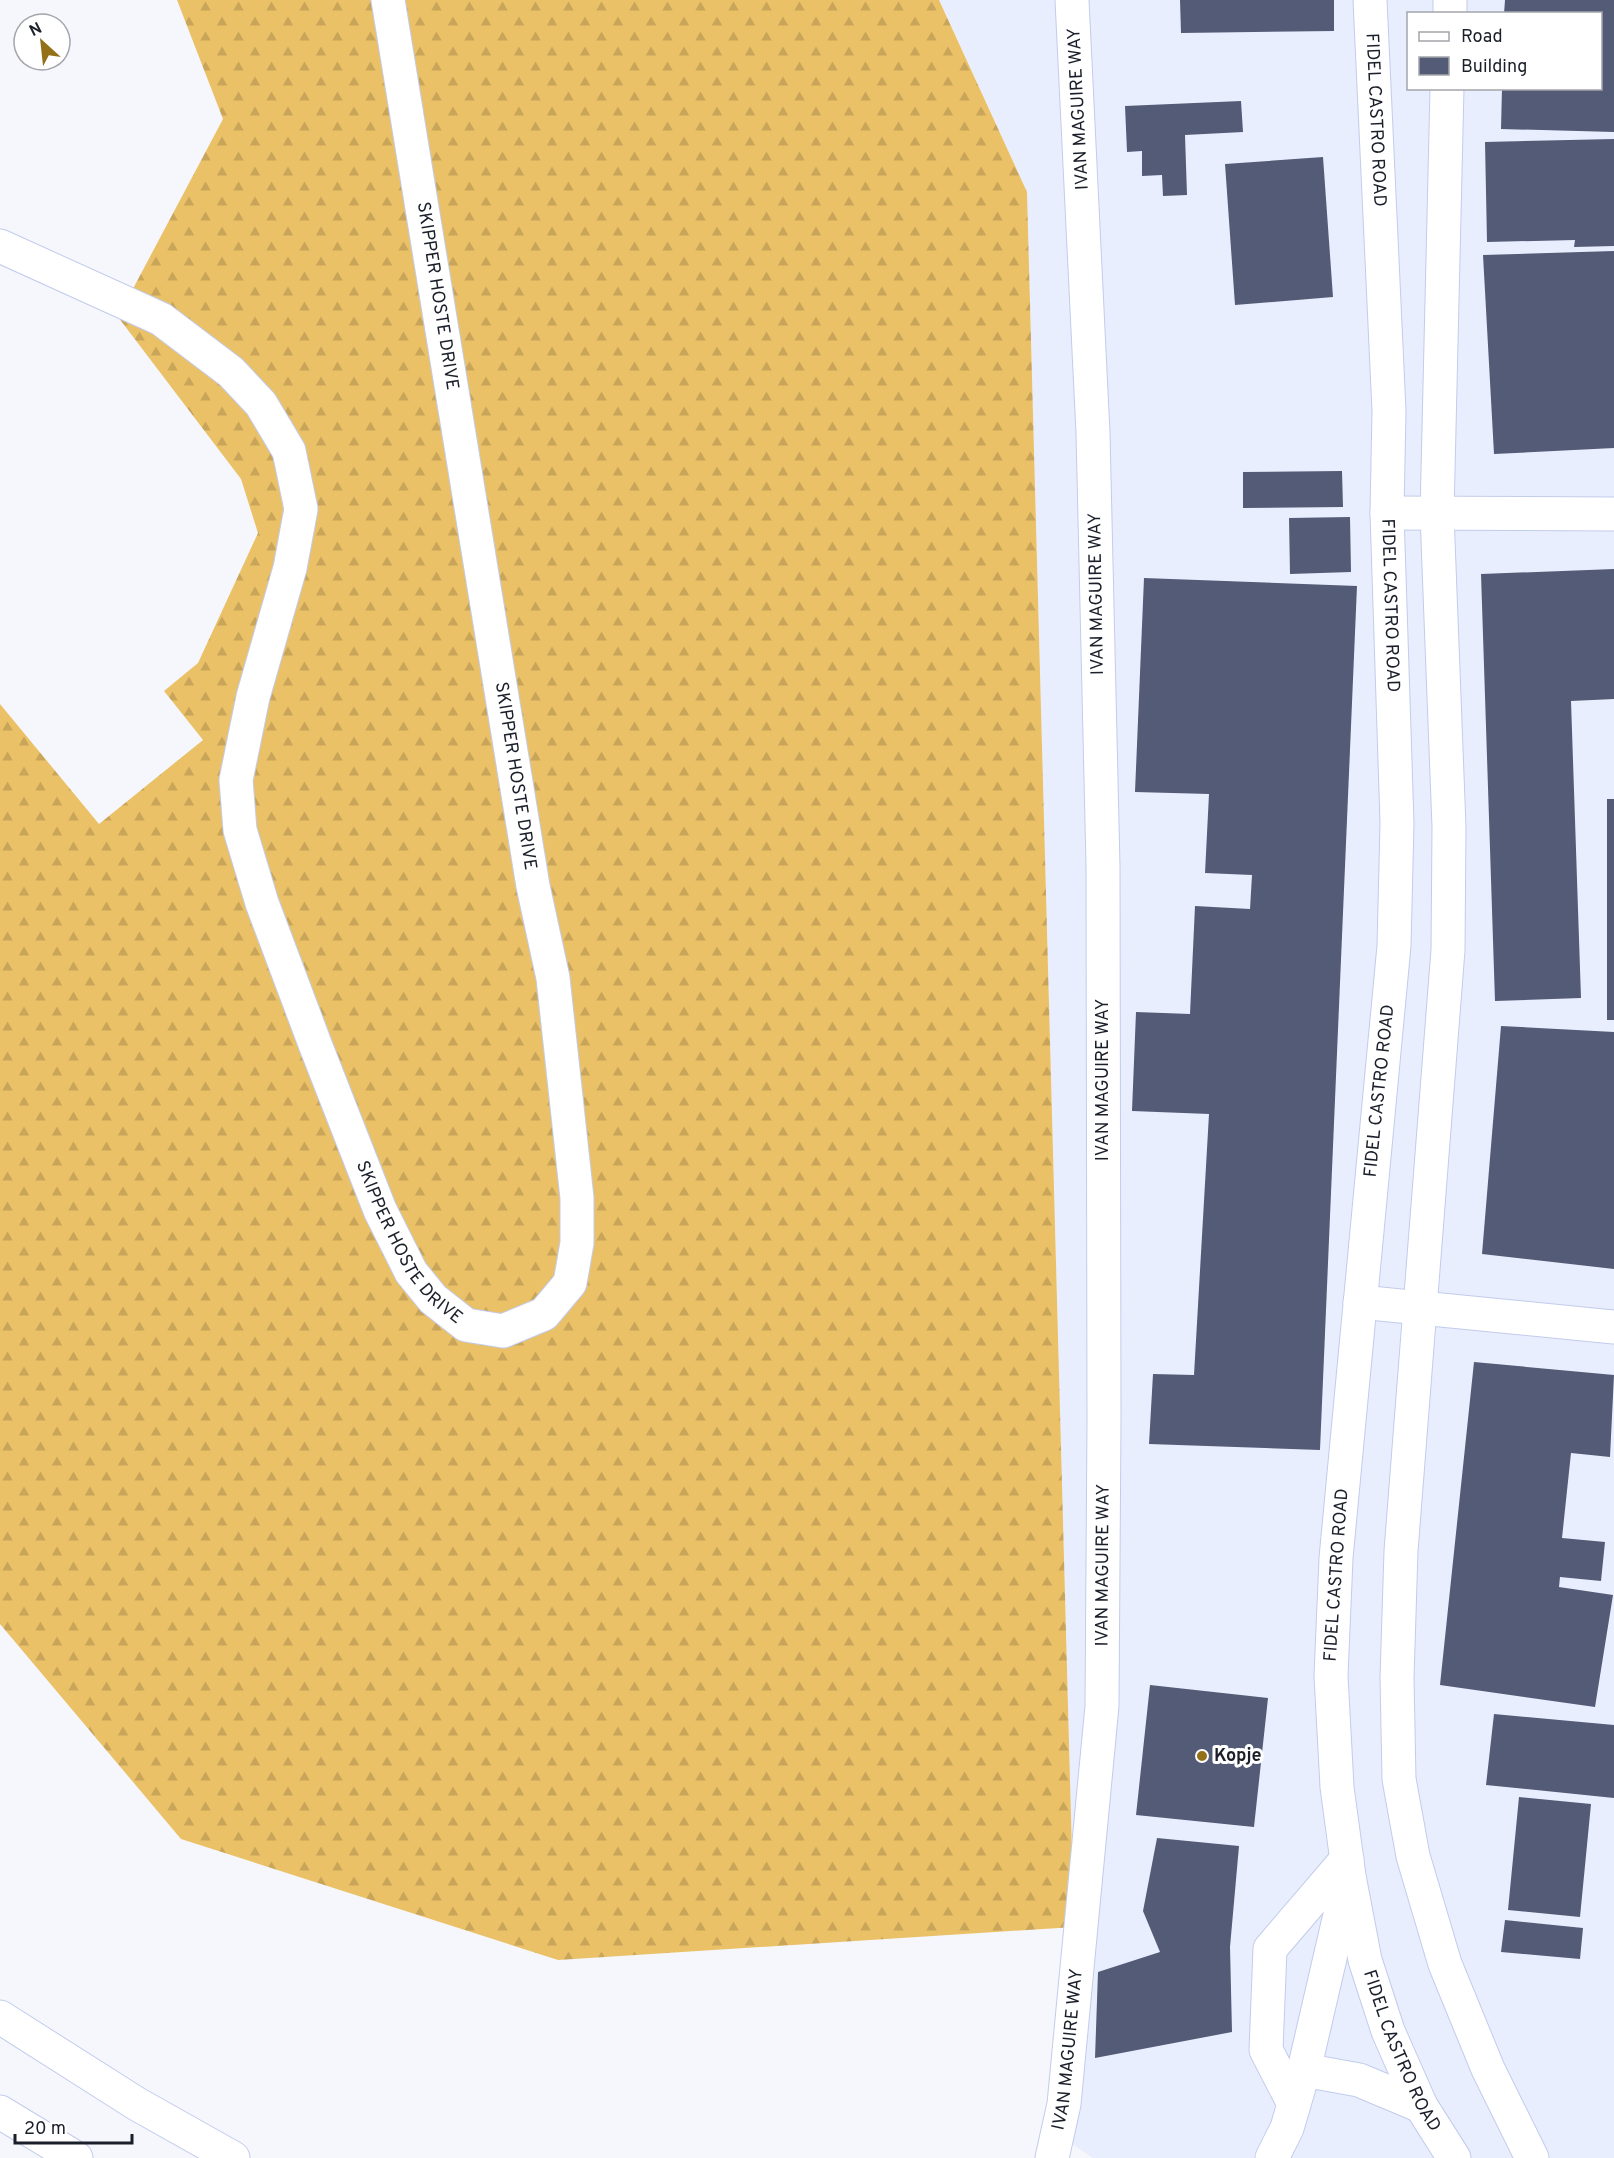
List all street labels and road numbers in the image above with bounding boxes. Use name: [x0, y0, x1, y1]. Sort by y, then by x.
street label: IVAN MAGUIRE WAY: [1063, 27, 1095, 191]
street label: FIDEL CASTRO ROAD: [1360, 33, 1391, 207]
street label: SKIPPER HOSTE DRIVE: [411, 200, 463, 392]
street label: IVAN MAGUIRE WAY: [1084, 513, 1110, 675]
street label: FIDEL CASTRO ROAD: [1376, 518, 1404, 693]
street label: SKIPPER HOSTE DRIVE: [489, 680, 541, 872]
street label: IVAN MAGUIRE WAY: [1092, 999, 1115, 1161]
street label: FIDEL CASTRO ROAD: [1359, 1003, 1401, 1179]
street label: SKIPPER HOSTE DRIVE: [350, 1158, 467, 1329]
street label: IVAN MAGUIRE WAY: [1091, 1484, 1115, 1646]
street label: FIDEL CASTRO ROAD: [1319, 1488, 1355, 1662]
street label: FIDEL CASTRO ROAD: [1357, 1967, 1446, 2136]
street label: IVAN MAGUIRE WAY: [1047, 1968, 1088, 2132]

